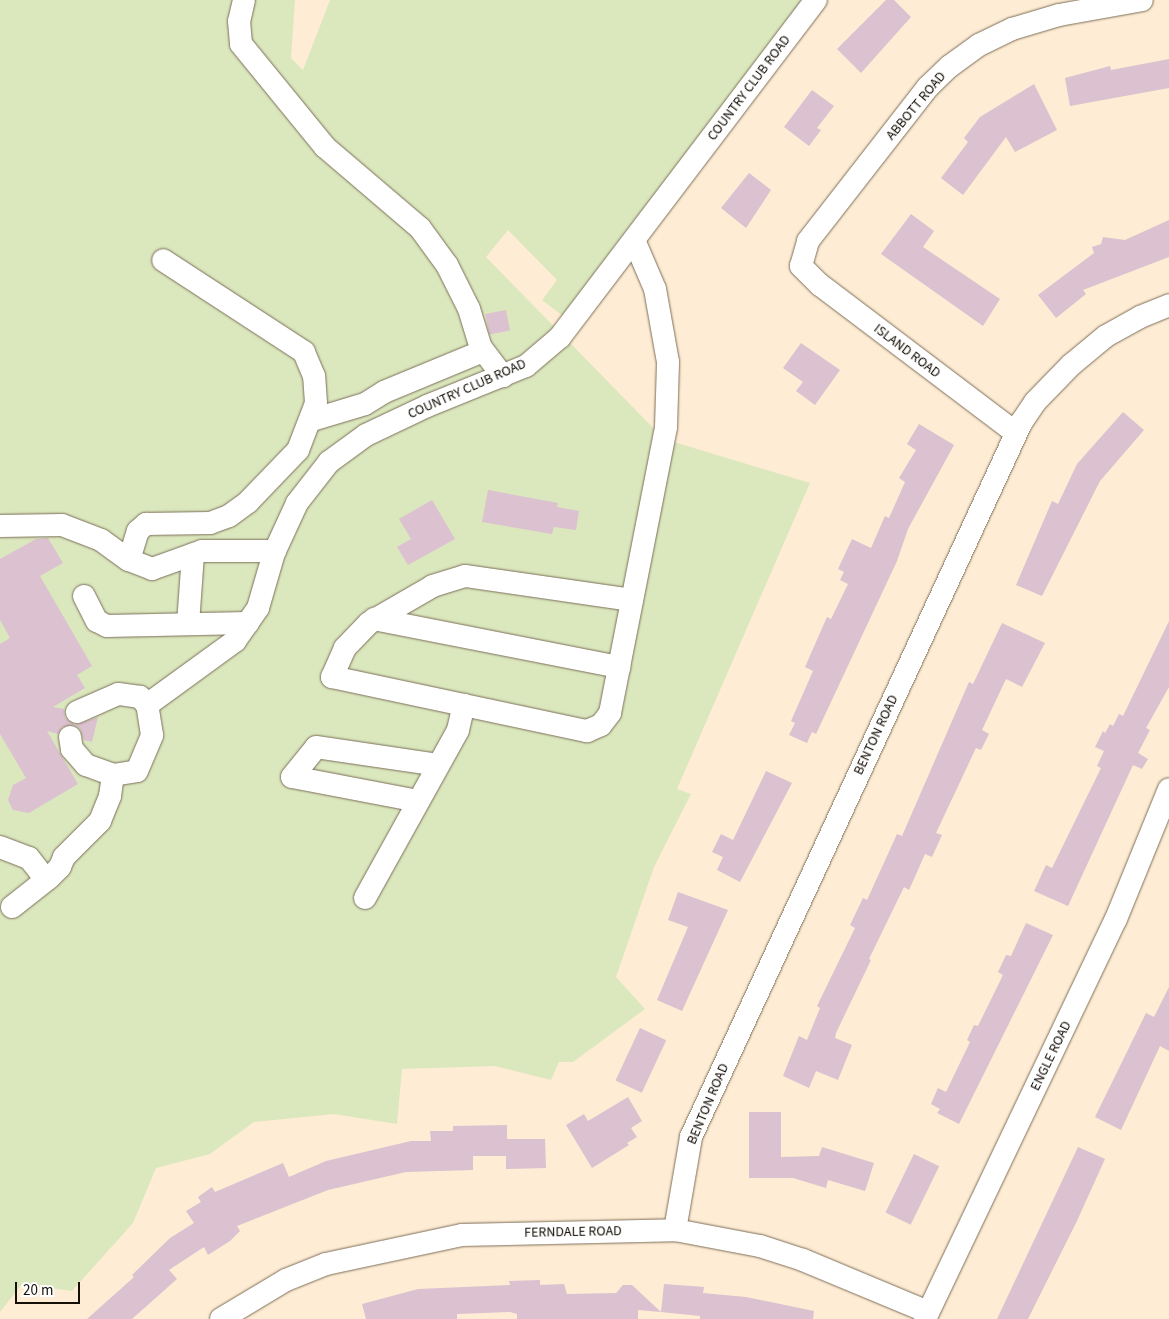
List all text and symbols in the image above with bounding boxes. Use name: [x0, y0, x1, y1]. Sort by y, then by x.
street label: COUNTRY CLUB ROAD: [704, 32, 794, 144]
street label: ABBOTT ROAD: [883, 68, 949, 144]
street label: ISLAND ROAD: [870, 320, 944, 382]
street label: COUNTRY CLUB ROAD: [405, 355, 529, 423]
street label: BENTON ROAD: [850, 692, 902, 778]
street label: ENGLE ROAD: [1027, 1018, 1075, 1094]
street label: BENTON ROAD: [683, 1061, 733, 1147]
street label: FERNDALE ROAD: [524, 1223, 622, 1241]
scale bar: [18, 1272, 82, 1304]
text: 20 m: [23, 1280, 53, 1301]

